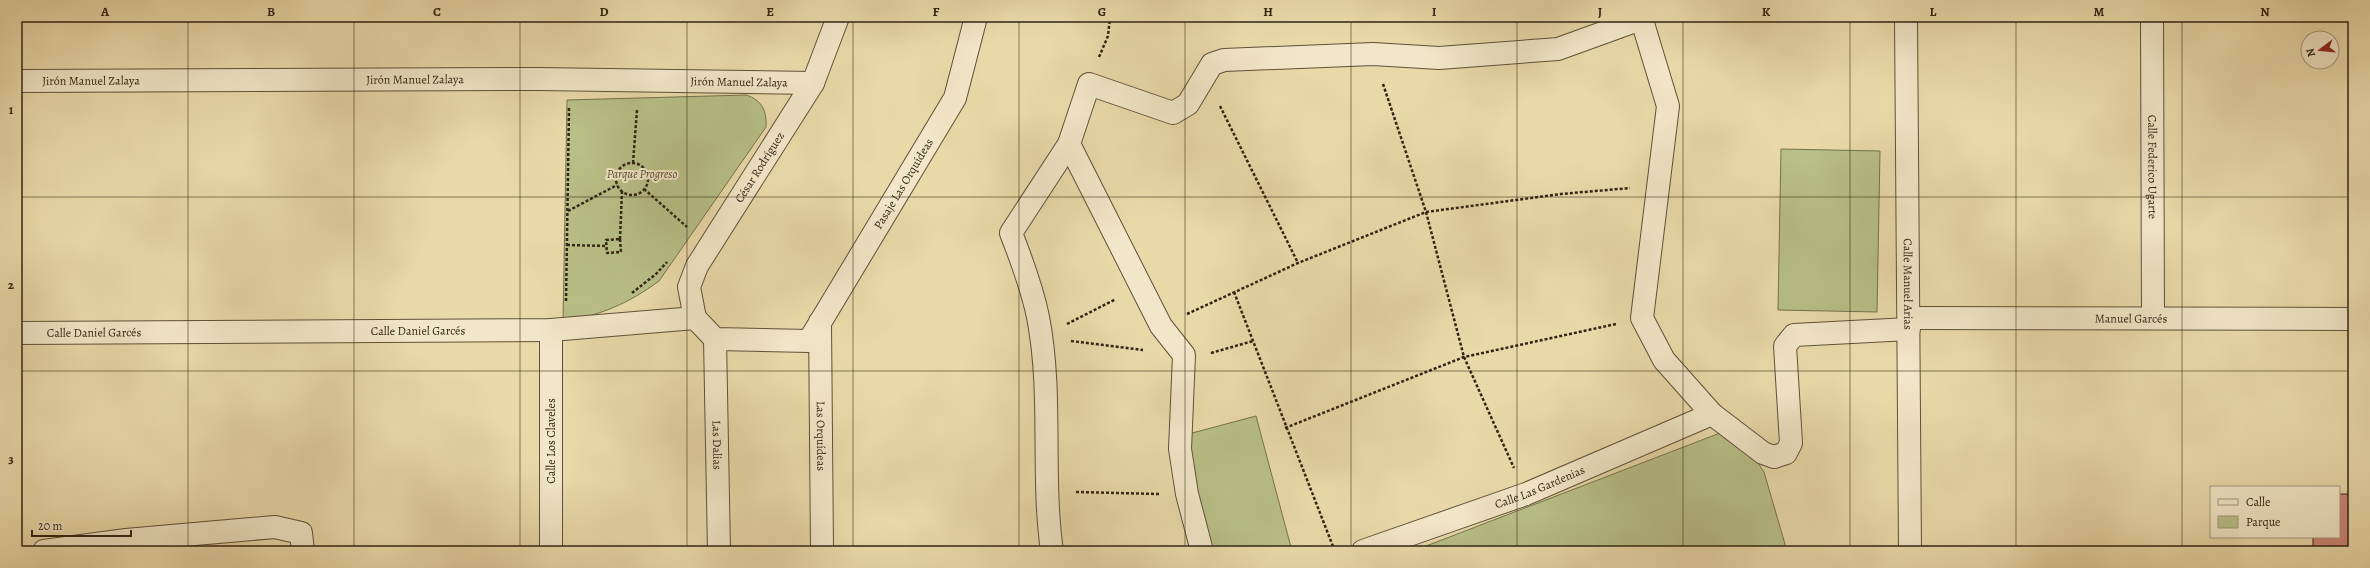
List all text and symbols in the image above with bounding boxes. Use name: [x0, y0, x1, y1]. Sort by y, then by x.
text: A: [100, 3, 110, 20]
text: B: [267, 3, 275, 20]
text: C: [433, 3, 441, 20]
text: D: [599, 3, 609, 20]
text: E: [766, 3, 774, 20]
text: F: [933, 3, 940, 20]
text: G: [1098, 3, 1106, 20]
text: H: [1263, 3, 1273, 20]
text: I: [1432, 3, 1437, 20]
text: J: [1598, 3, 1602, 20]
text: K: [1762, 3, 1771, 20]
text: L: [1930, 3, 1937, 20]
text: M: [2094, 3, 2105, 20]
text: N: [2260, 3, 2270, 20]
north arrow: [2300, 30, 2340, 70]
text: N: [2303, 47, 2319, 59]
street label: Jirón Manuel Zalaya: [366, 71, 464, 88]
street label: Jirón Manuel Zalaya: [42, 73, 140, 89]
street label: Jirón Manuel Zalaya: [690, 73, 788, 91]
text: 1: [9, 101, 14, 118]
street label: Calle Federico Ugarte: [2144, 115, 2161, 219]
street label: César Rodríguez: [731, 129, 788, 206]
street label: Pasaje Las Orquídeas: [870, 135, 937, 232]
park label: Parque Progreso: [607, 166, 677, 182]
street label: Calle Manuel Arias: [1900, 238, 1916, 330]
text: 2: [8, 276, 15, 293]
street label: Manuel Garcés: [2095, 310, 2167, 327]
street label: Calle Daniel Garcés: [371, 322, 466, 339]
street label: Calle Daniel Garcés: [47, 324, 142, 341]
street label: Calle Los Claveles: [543, 398, 559, 484]
street label: Las Orquídeas: [813, 401, 829, 471]
street label: Las Dalias: [709, 420, 725, 470]
text: 3: [8, 450, 14, 467]
street label: Calle Las Gardenias: [1493, 462, 1587, 512]
legend: [2210, 486, 2340, 538]
text: Calle: [2246, 494, 2270, 510]
scale bar: [32, 512, 131, 538]
text: Parque: [2246, 514, 2281, 530]
text: 20 m: [38, 518, 62, 534]

